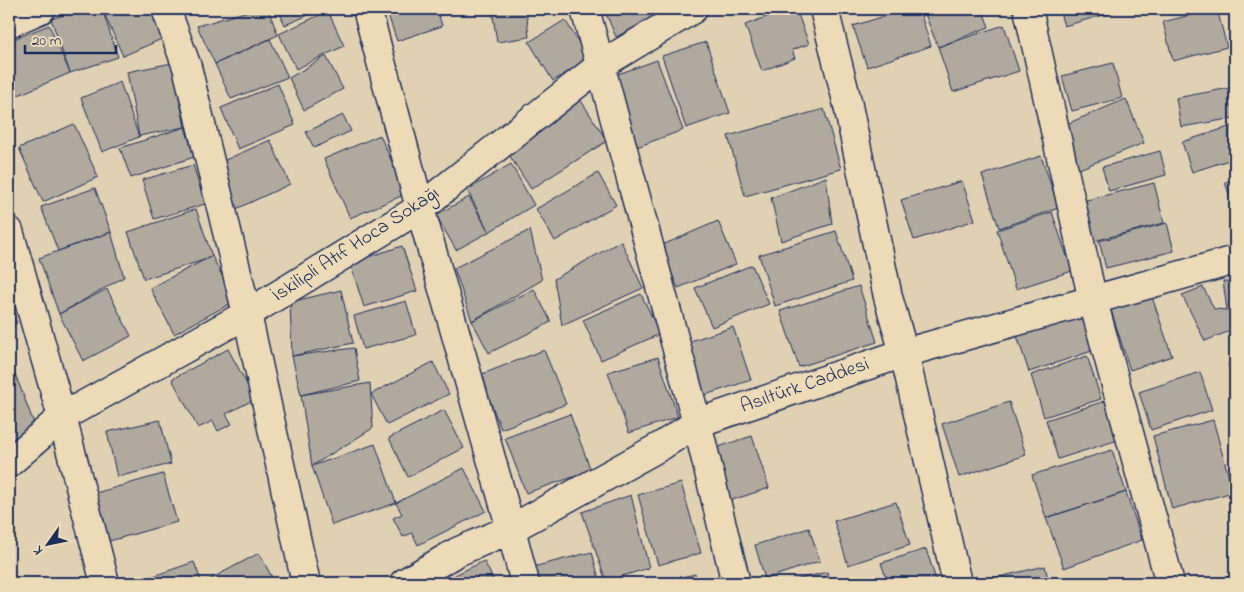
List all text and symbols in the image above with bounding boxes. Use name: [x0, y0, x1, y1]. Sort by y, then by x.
scale bar: [25, 22, 116, 54]
text: 20 m: [32, 30, 62, 52]
street label: İskilipli Atıf Hoca Sokağı: [266, 180, 446, 311]
street label: Asıltürk Caddesi: [737, 350, 873, 422]
north arrow: [22, 520, 72, 570]
text: K: [27, 541, 49, 559]

